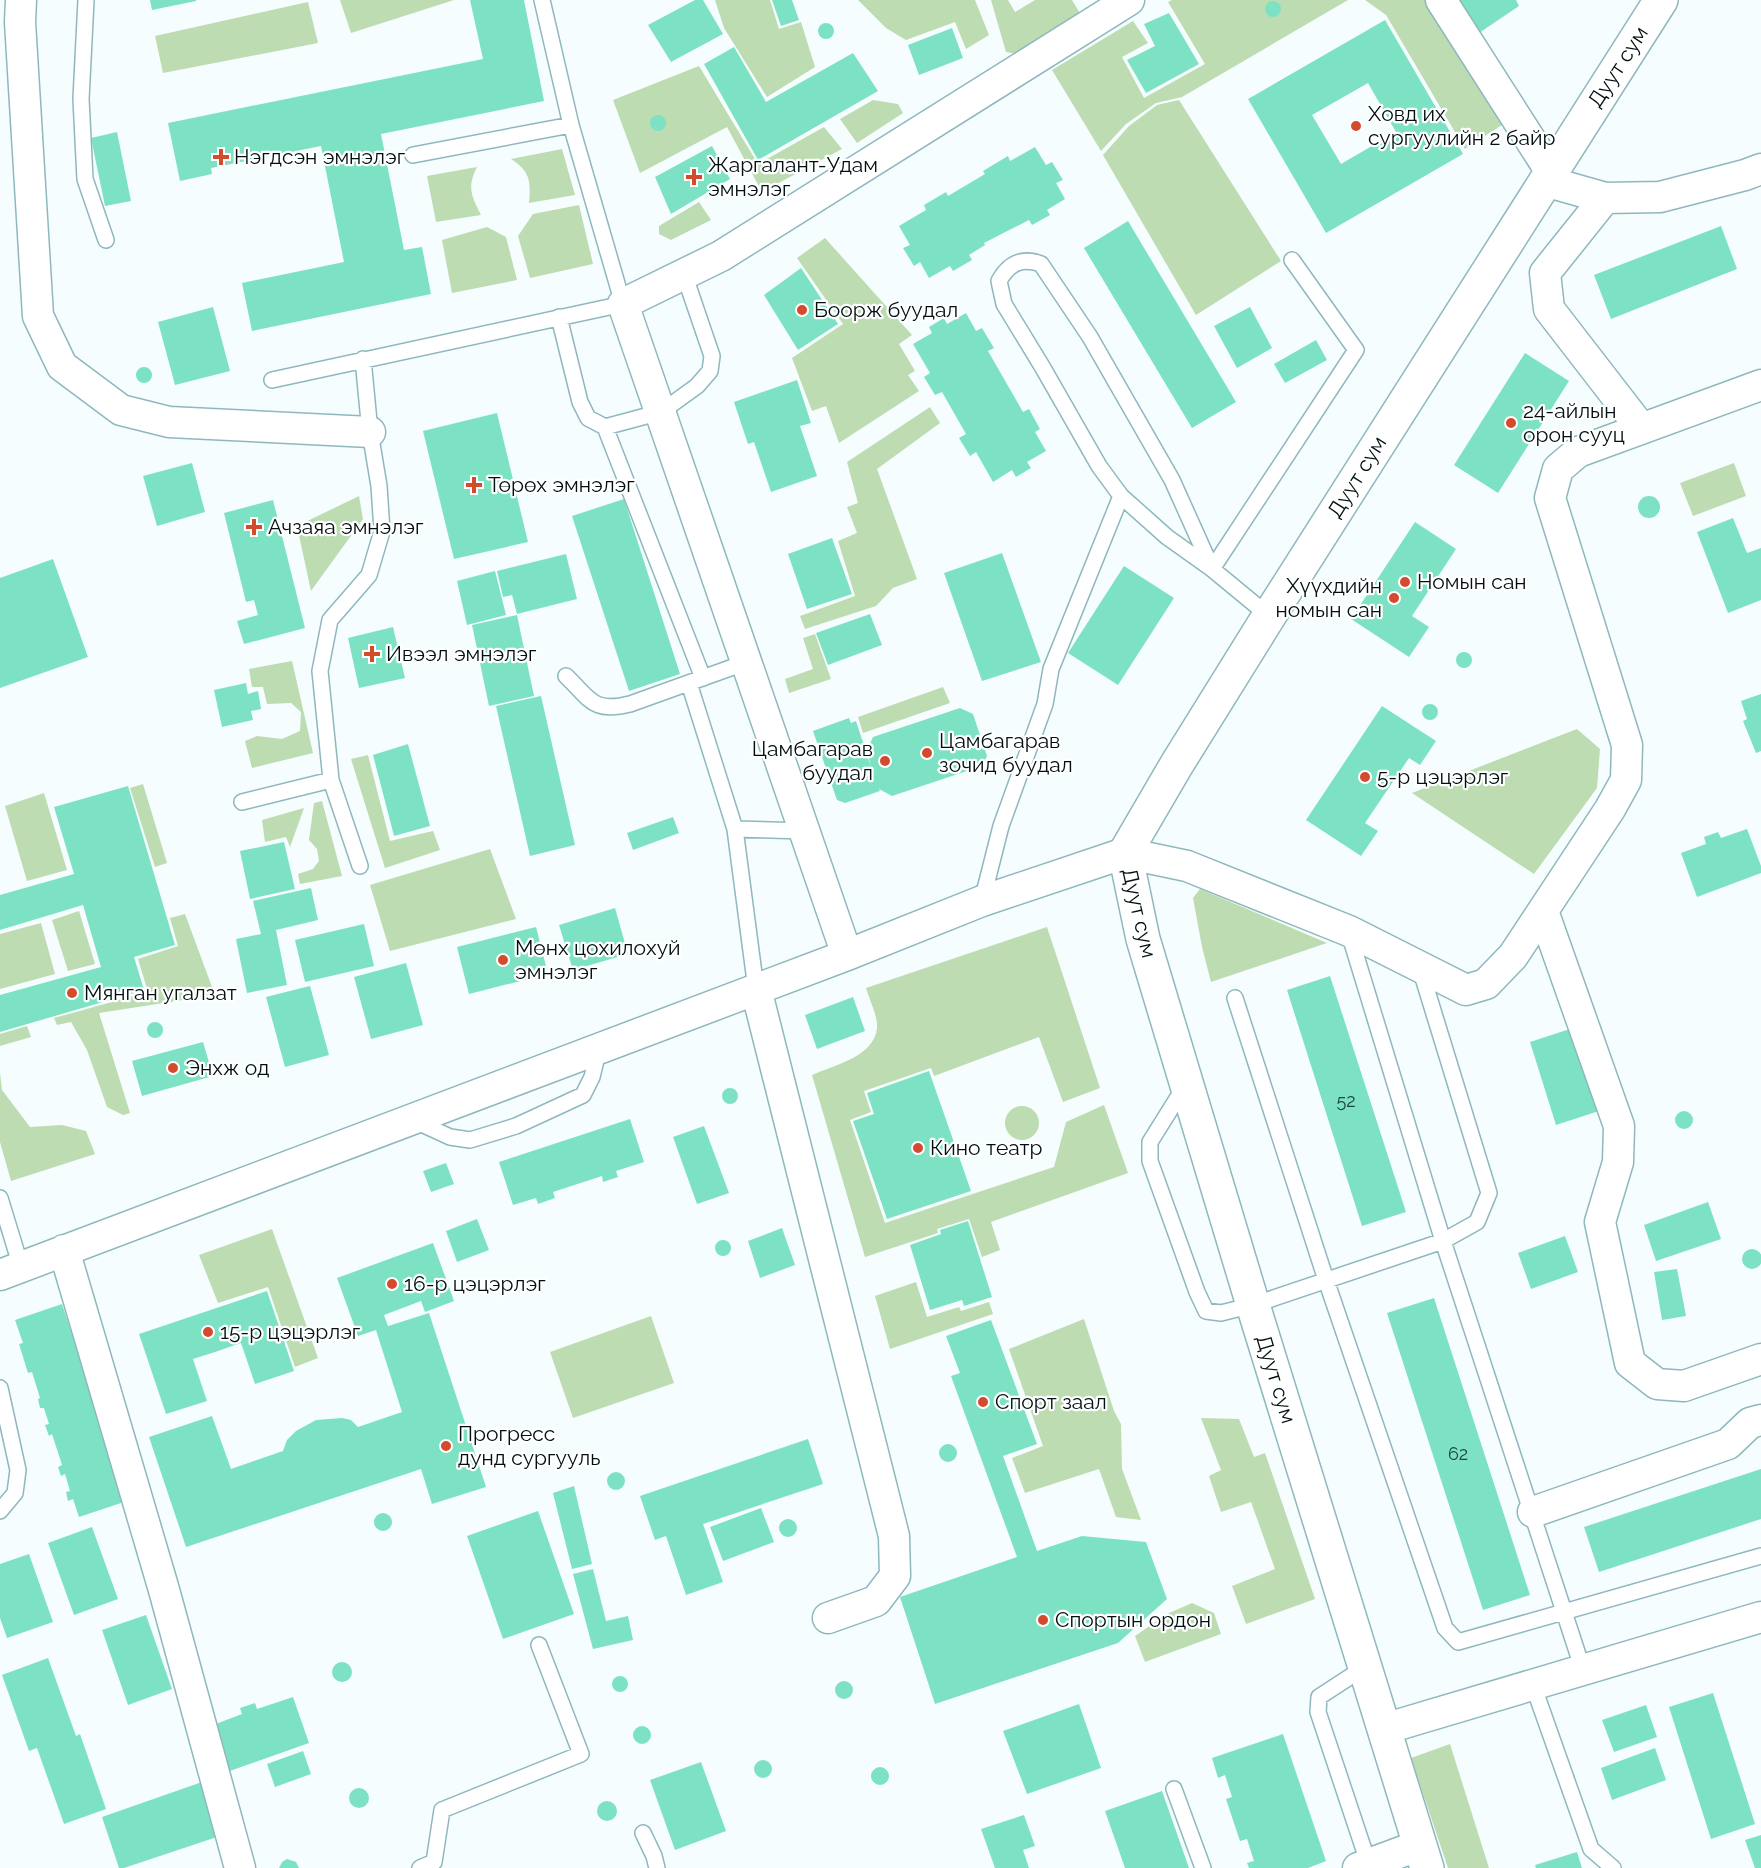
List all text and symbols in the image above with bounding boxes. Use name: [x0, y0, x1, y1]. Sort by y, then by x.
street label: Дуут сум: [1582, 22, 1653, 112]
place label: Ховд их сургуулийн 2 байр: [1368, 101, 1555, 150]
marker: Ховд их сургуулийн 2 байр: [1349, 119, 1363, 133]
place label: Нэгдсэн эмнэлэг: [234, 144, 406, 169]
marker: Нэгдсэн эмнэлэг: [212, 148, 230, 166]
place label: Жаргалант-Удам эмнэлэг: [708, 152, 878, 201]
marker: Жаргалант-Удам эмнэлэг: [685, 168, 703, 186]
place label: Боорж буудал: [814, 297, 958, 322]
marker: Боорж буудал: [795, 303, 809, 317]
place label: 24-айлын орон сууц: [1523, 398, 1625, 447]
marker: 24-айлын орон сууц: [1504, 416, 1518, 430]
street label: Дуут сум: [1322, 431, 1391, 522]
place label: Төрөх эмнэлэг: [488, 472, 635, 497]
marker: Төрөх эмнэлэг: [465, 476, 483, 494]
place label: Ачзаяа эмнэлэг: [268, 514, 424, 539]
marker: Ачзаяа эмнэлэг: [245, 518, 263, 536]
place label: Номын сан: [1417, 569, 1527, 594]
place label: Хүүхдийн номын сан: [1275, 573, 1382, 622]
marker: Номын сан: [1398, 575, 1412, 589]
marker: Хүүхдийн номын сан: [1387, 591, 1401, 605]
place label: Ивээл эмнэлэг: [386, 641, 537, 666]
marker: Ивээл эмнэлэг: [363, 645, 381, 663]
place label: Цамбагарав зочид буудал: [939, 728, 1073, 777]
place label: Цамбагарав буудал: [752, 736, 873, 785]
marker: Цамбагарав зочид буудал: [920, 746, 934, 760]
marker: Цамбагарав буудал: [878, 754, 892, 768]
place label: 5-р цэцэрлэг: [1377, 764, 1509, 789]
marker: 5-р цэцэрлэг: [1358, 770, 1372, 784]
street label: Дуут сум: [1117, 866, 1162, 960]
place label: Мөнх цохилохуй эмнэлэг: [515, 935, 681, 984]
marker: Мөнх цохилохуй эмнэлэг: [496, 953, 510, 967]
place label: Мянган угалзат: [84, 980, 237, 1005]
marker: Мянган угалзат: [65, 986, 79, 1000]
place label: Энхж од: [185, 1055, 269, 1080]
marker: Энхж од: [166, 1061, 180, 1075]
house number: 52: [1336, 1090, 1356, 1111]
place label: Кино театр: [930, 1135, 1043, 1160]
marker: Кино театр: [911, 1141, 925, 1155]
place label: 16-р цэцэрлэг: [404, 1271, 546, 1296]
marker: 16-р цэцэрлэг: [385, 1277, 399, 1291]
place label: 15-р цэцэрлэг: [220, 1319, 361, 1344]
marker: 15-р цэцэрлэг: [201, 1325, 215, 1339]
street label: Дуут сум: [1251, 1332, 1302, 1426]
place label: Спорт заал: [995, 1389, 1107, 1414]
marker: Спорт заал: [976, 1395, 990, 1409]
place label: Прогресс дунд сургууль: [458, 1421, 601, 1470]
marker: Прогресс дунд сургууль: [439, 1439, 453, 1453]
house number: 62: [1448, 1443, 1468, 1464]
place label: Спортын ордон: [1055, 1607, 1211, 1632]
marker: Спортын ордон: [1036, 1613, 1050, 1627]

